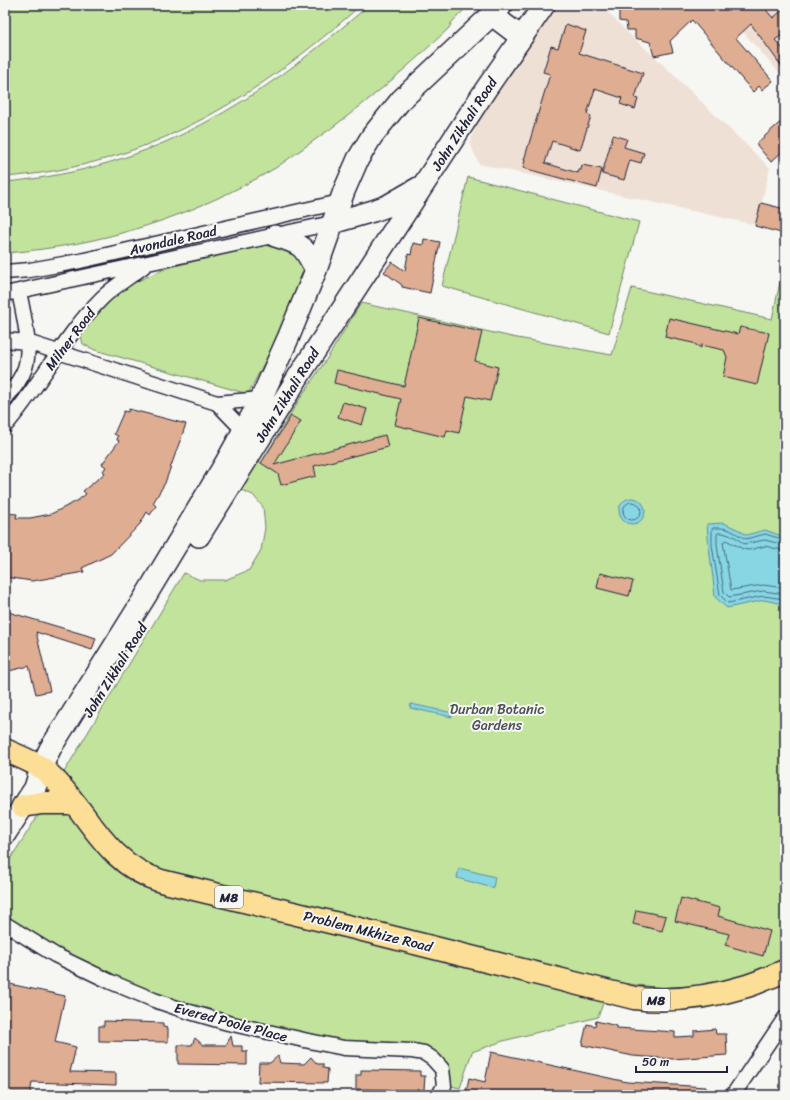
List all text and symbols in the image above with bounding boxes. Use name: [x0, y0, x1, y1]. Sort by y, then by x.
street label: John Zikhali Road: [424, 71, 505, 177]
street label: Avondale Road: [126, 218, 221, 263]
street label: Milner Road: [38, 301, 103, 376]
street label: John Zikhali Road: [248, 342, 327, 448]
street label: John Zikhali Road: [76, 617, 155, 723]
park label: Durban Botanic Gardens: [450, 697, 544, 738]
road number: M8: [215, 886, 243, 908]
street label: Problem Mkhize Road: [301, 903, 436, 960]
road number: M8: [642, 989, 670, 1011]
street label: Evered Poole Place: [172, 995, 290, 1050]
scale bar: [636, 1048, 727, 1074]
text: 50 m: [642, 1051, 669, 1073]

